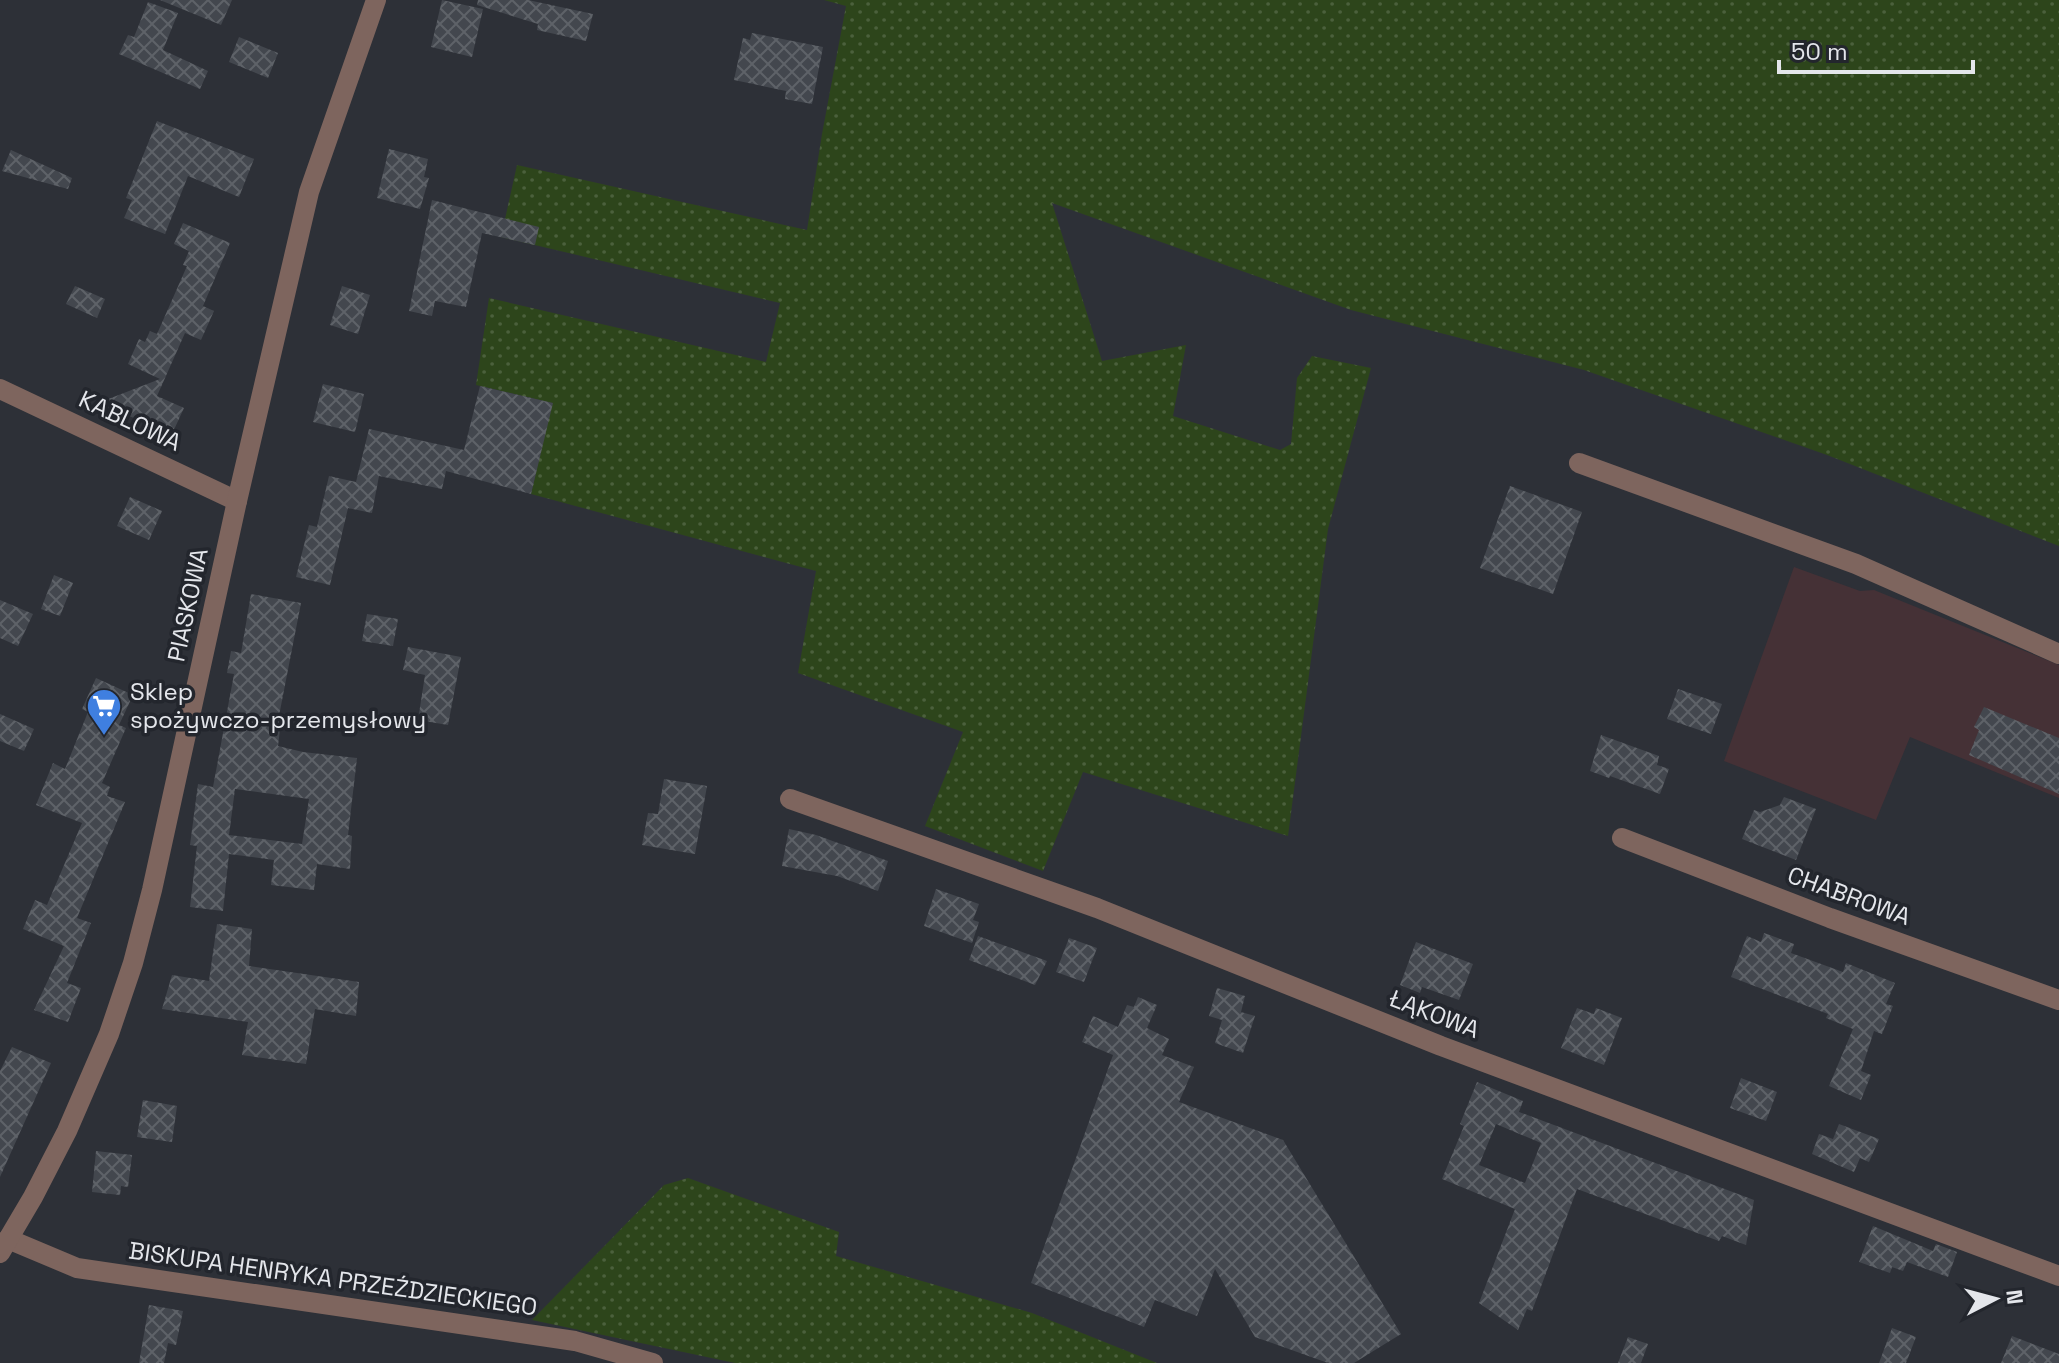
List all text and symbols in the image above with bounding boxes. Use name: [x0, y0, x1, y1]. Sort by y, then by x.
scale bar: [1779, 24, 1973, 74]
text: 50 m: [1791, 36, 1848, 67]
street label: KABLOWA: [74, 383, 186, 458]
street label: PIASKOWA: [160, 545, 215, 665]
place label: Sklep spożywczo-przemysłowy: [130, 676, 426, 735]
supermarket icon: Sklep spożywczo-przemysłowy: [85, 687, 123, 737]
street label: CHABROWA: [1783, 859, 1915, 932]
street label: ŁĄKOWA: [1384, 982, 1484, 1045]
street label: BISKUPA HENRYKA PRZEŹDZIECKIEGO: [127, 1234, 539, 1323]
north arrow: [1955, 1259, 2035, 1339]
text: N: [2000, 1288, 2030, 1306]

